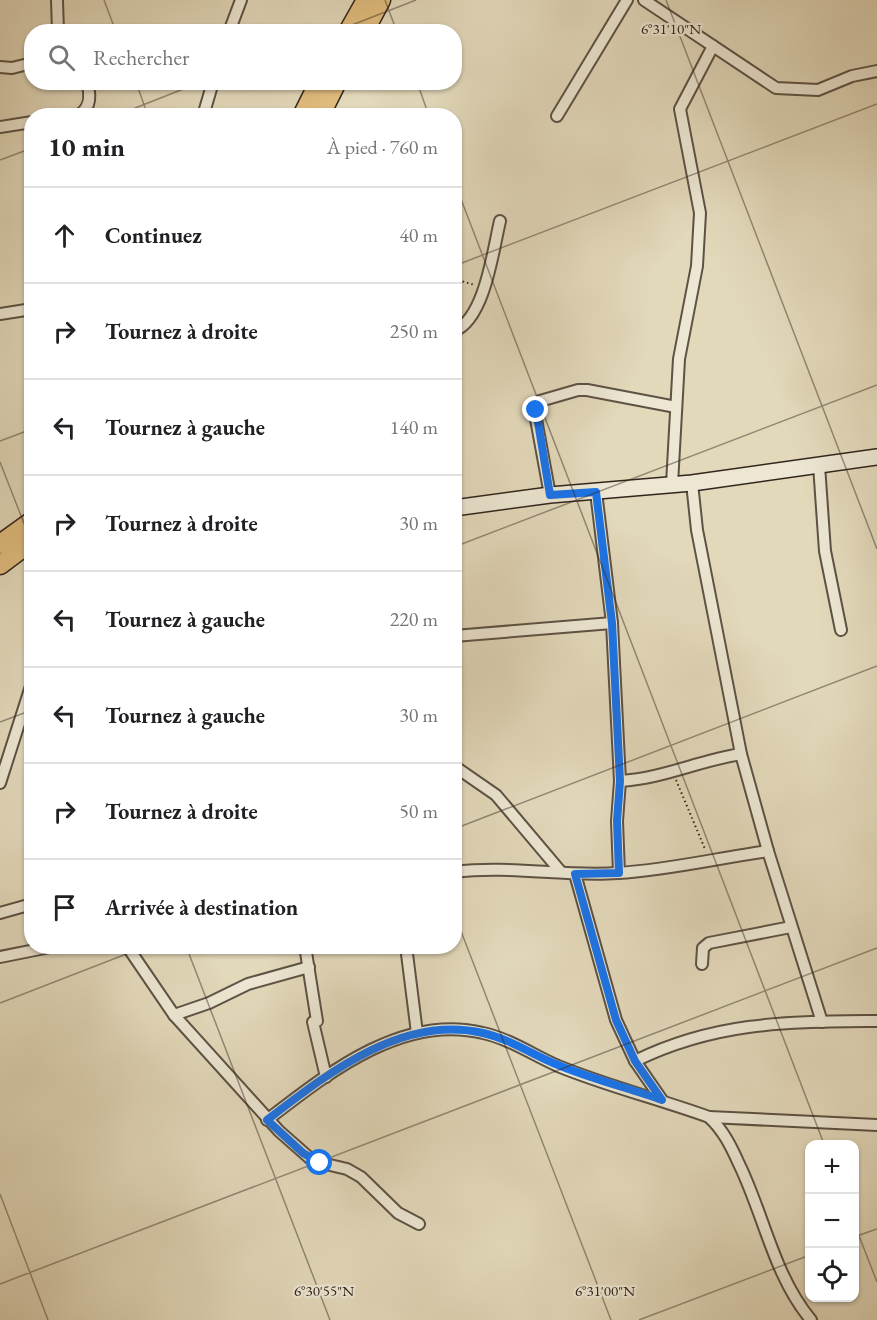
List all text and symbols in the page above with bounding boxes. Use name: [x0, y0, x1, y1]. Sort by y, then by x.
text: 6°31'10"N: [641, 19, 701, 38]
search box: [24, 24, 462, 90]
icon: search: [45, 41, 78, 74]
text: Rechercher: [93, 43, 189, 72]
text: 10 min: [48, 130, 125, 164]
text: À pied · 760 m: [327, 134, 438, 160]
icon: ahead: [48, 219, 81, 252]
text: Continuez: [105, 221, 202, 250]
text: 40 m: [399, 222, 438, 248]
icon: right: [48, 315, 81, 348]
text: Tournez à droite: [105, 317, 258, 346]
text: 250 m: [390, 318, 438, 344]
route end: [522, 396, 548, 422]
icon: left: [48, 411, 81, 444]
text: Tournez à gauche: [105, 413, 265, 442]
text: 140 m: [390, 414, 438, 440]
icon: right: [48, 507, 81, 540]
text: Tournez à droite: [105, 509, 258, 538]
text: 30 m: [399, 510, 438, 536]
icon: left: [48, 603, 81, 636]
text: Tournez à gauche: [105, 605, 265, 634]
text: 220 m: [390, 606, 438, 632]
icon: left: [48, 699, 81, 732]
text: Tournez à gauche: [105, 701, 265, 730]
text: 30 m: [399, 702, 438, 728]
icon: right: [48, 795, 81, 828]
text: Tournez à droite: [105, 797, 258, 826]
text: 50 m: [399, 798, 438, 824]
icon: arrive: [48, 891, 81, 924]
text: Arrivée à destination: [105, 893, 298, 922]
map controls: [805, 1140, 859, 1302]
button: +: [805, 1140, 859, 1194]
route start: [306, 1149, 332, 1175]
button: −: [805, 1194, 859, 1248]
button: locate: [805, 1248, 859, 1302]
text: 6°30'55"N: [294, 1281, 354, 1300]
text: 6°31'00"N: [575, 1281, 635, 1300]

